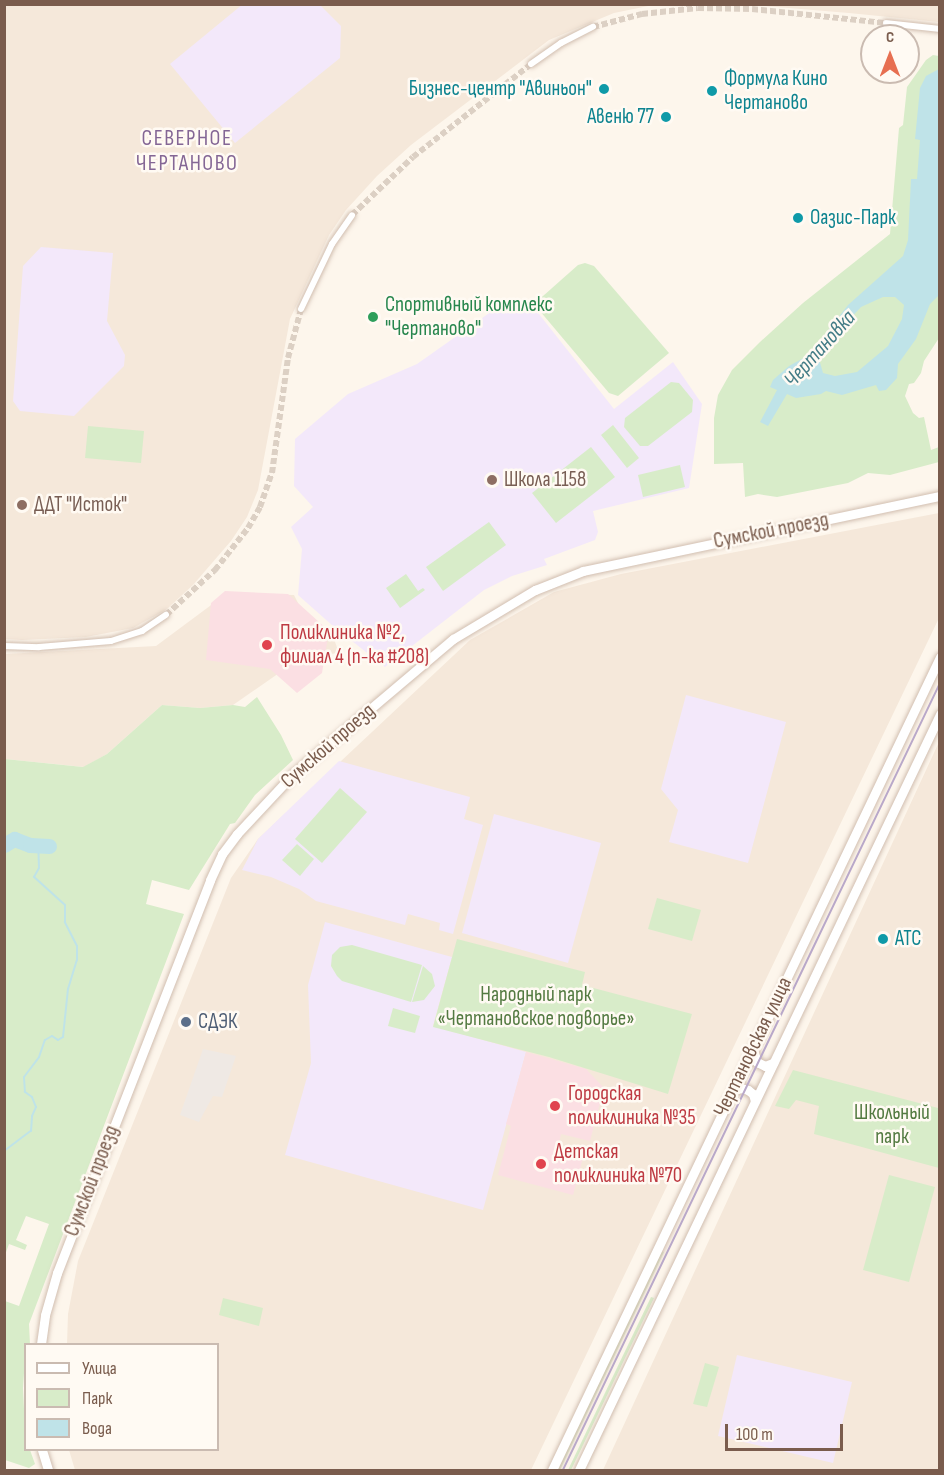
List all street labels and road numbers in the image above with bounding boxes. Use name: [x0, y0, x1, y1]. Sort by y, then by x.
street label: Сумской проезд: [711, 508, 831, 554]
street label: Сумской проезд: [276, 698, 380, 794]
street label: Чертановская улица: [708, 973, 798, 1121]
street label: Сумской проезд: [59, 1122, 125, 1240]

